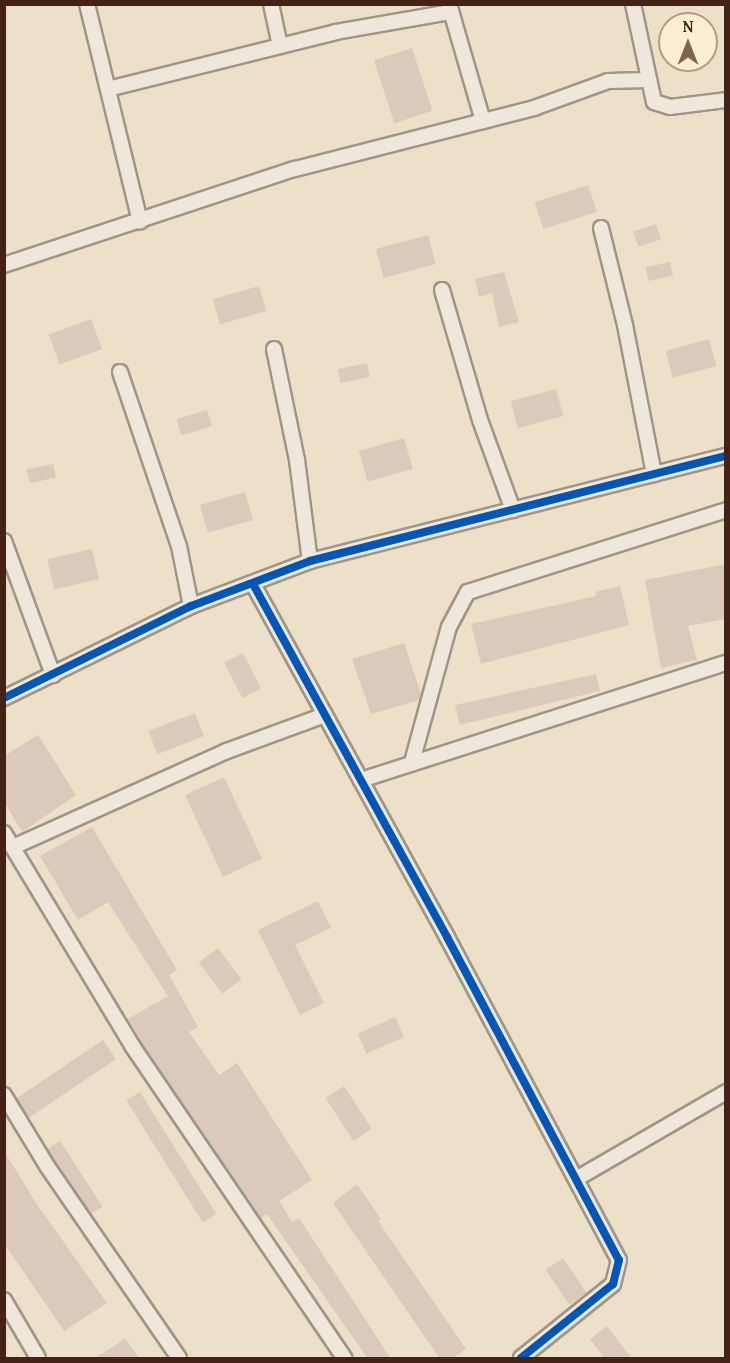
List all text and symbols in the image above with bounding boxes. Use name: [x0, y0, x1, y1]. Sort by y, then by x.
north arrow: [658, 12, 718, 72]
text: N: [683, 14, 693, 38]

